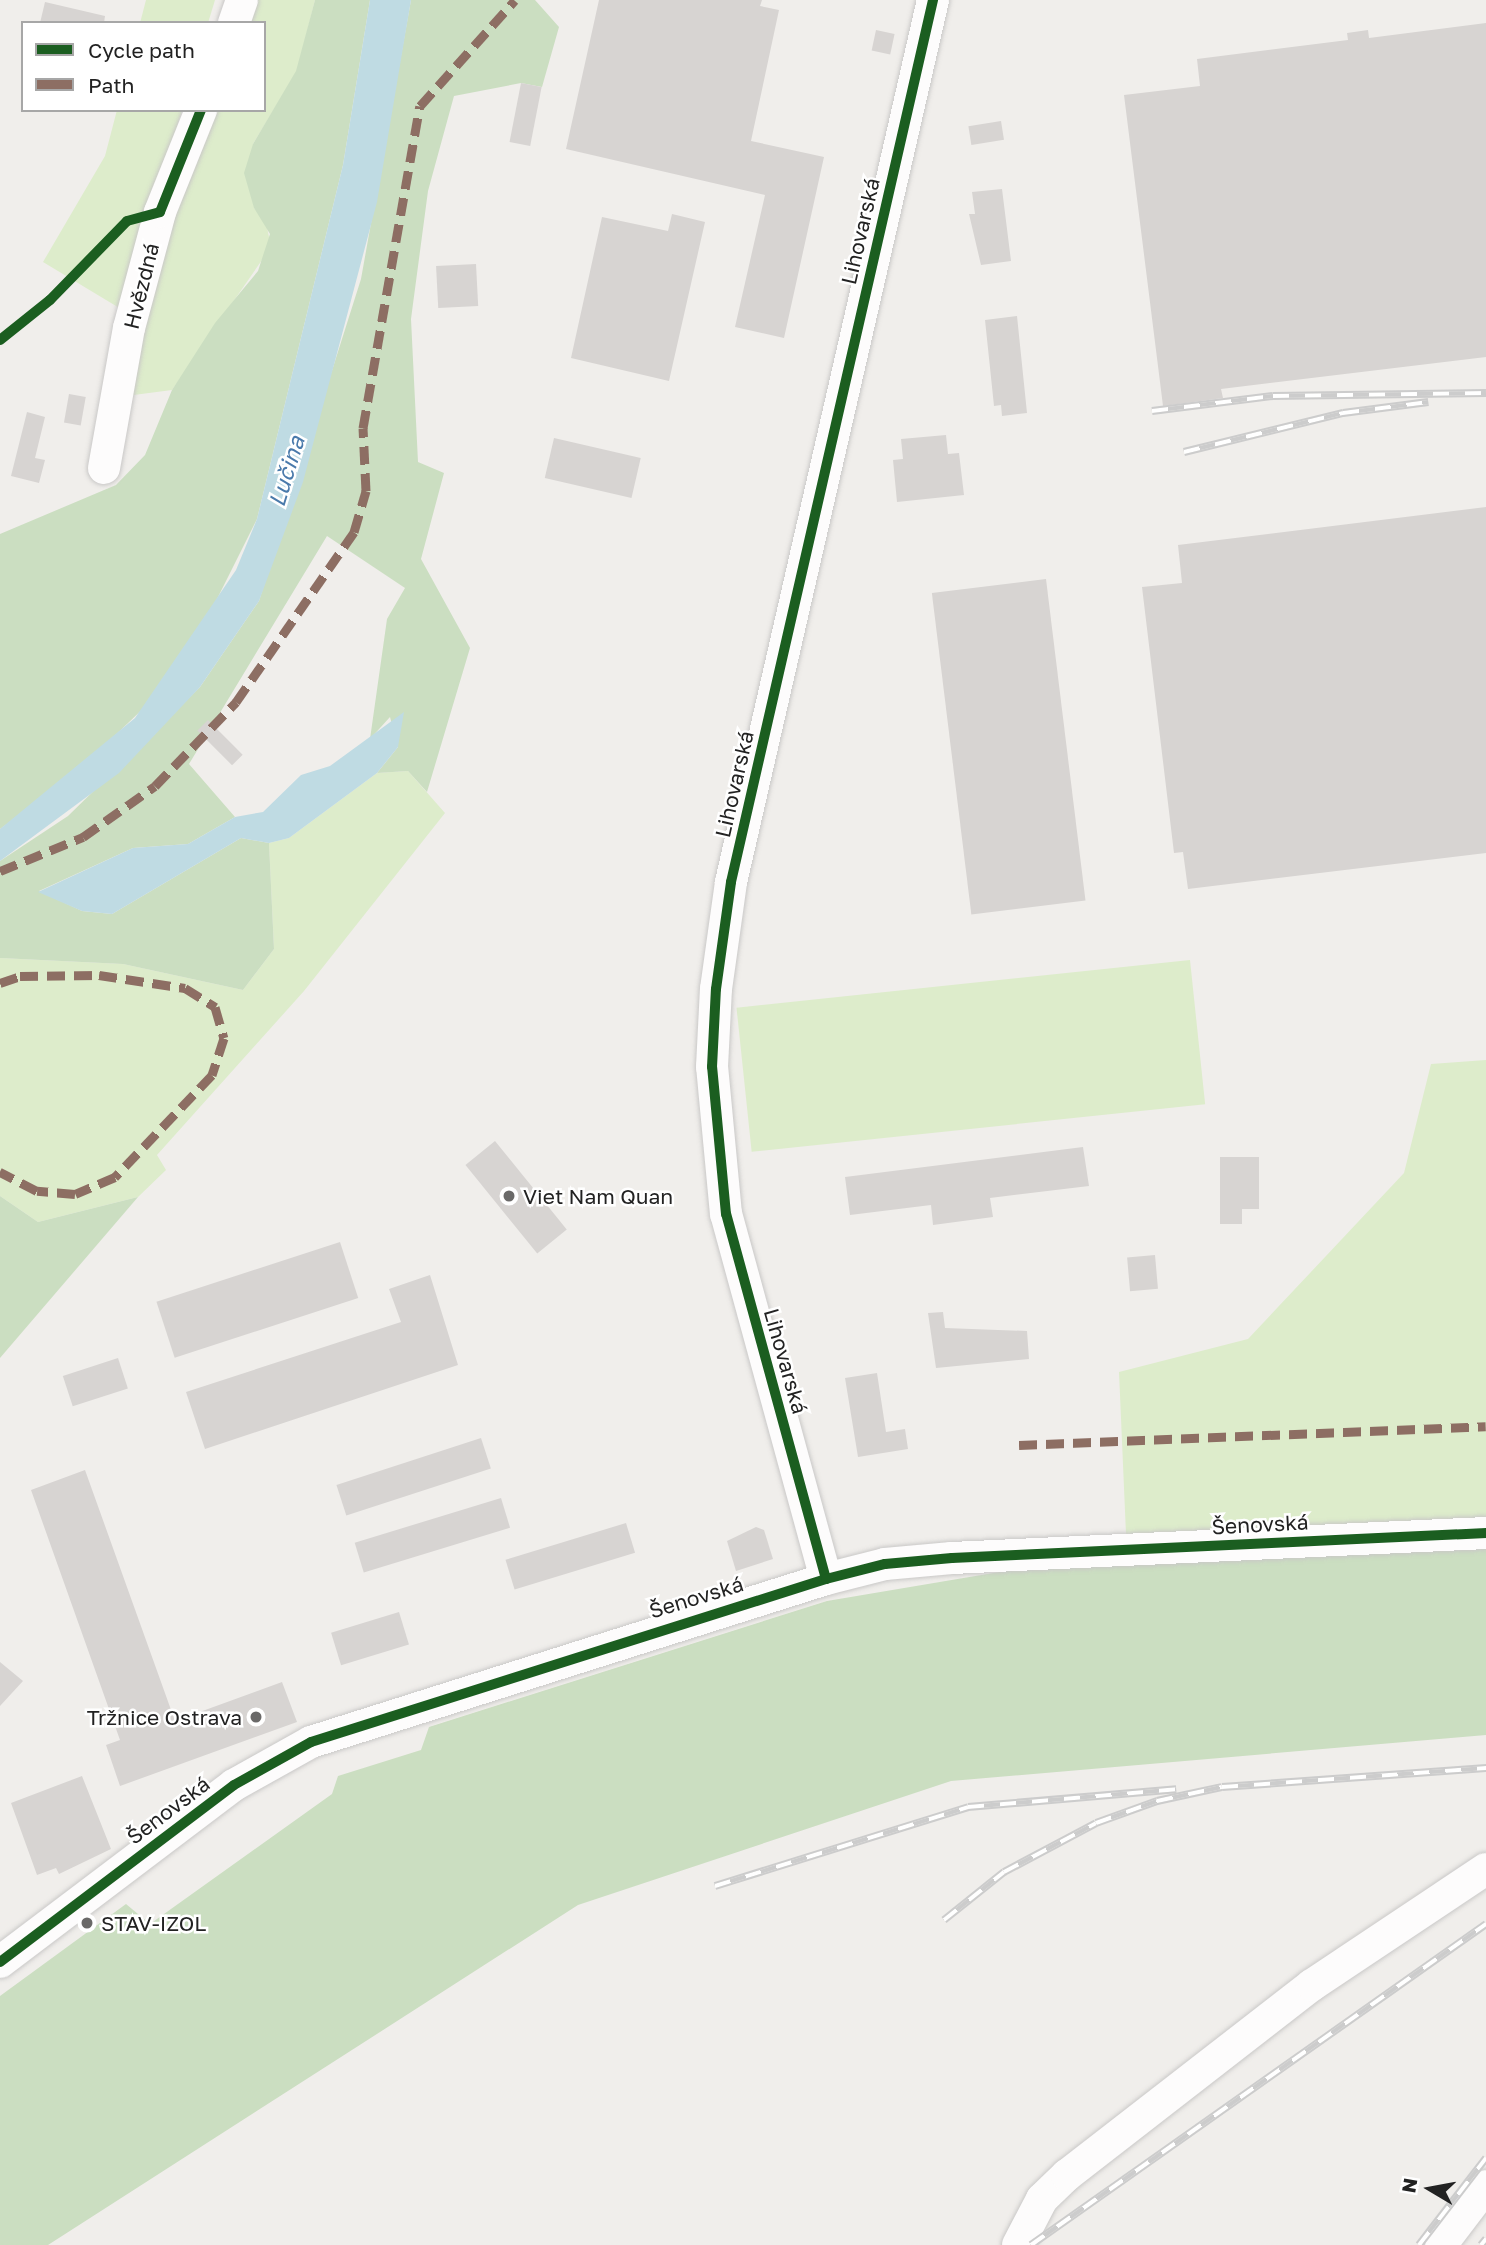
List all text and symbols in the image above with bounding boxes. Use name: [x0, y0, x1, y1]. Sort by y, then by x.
legend: [21, 21, 266, 112]
text: Cycle path: [88, 37, 195, 63]
text: Path: [88, 72, 135, 98]
street label: Lihovarská: [836, 175, 884, 287]
street label: Hvězdná: [118, 240, 164, 332]
water label: Lučina: [262, 432, 310, 510]
street label: Lihovarská: [710, 728, 758, 840]
place label: Viet Nam Quan: [523, 1183, 673, 1209]
marker: Viet Nam Quan: [501, 1188, 517, 1204]
street label: Lihovarská: [759, 1305, 813, 1417]
street label: Šenovská: [1211, 1509, 1309, 1539]
street label: Šenovská: [646, 1571, 746, 1623]
place label: Tržnice Ostrava: [87, 1704, 242, 1730]
marker: Tržnice Ostrava: [248, 1709, 264, 1725]
street label: Šenovská: [122, 1771, 214, 1849]
place label: STAV-IZOL: [101, 1910, 206, 1936]
marker: STAV-IZOL: [79, 1915, 95, 1931]
north arrow: [1395, 2154, 1465, 2224]
text: N: [1396, 2176, 1421, 2194]

